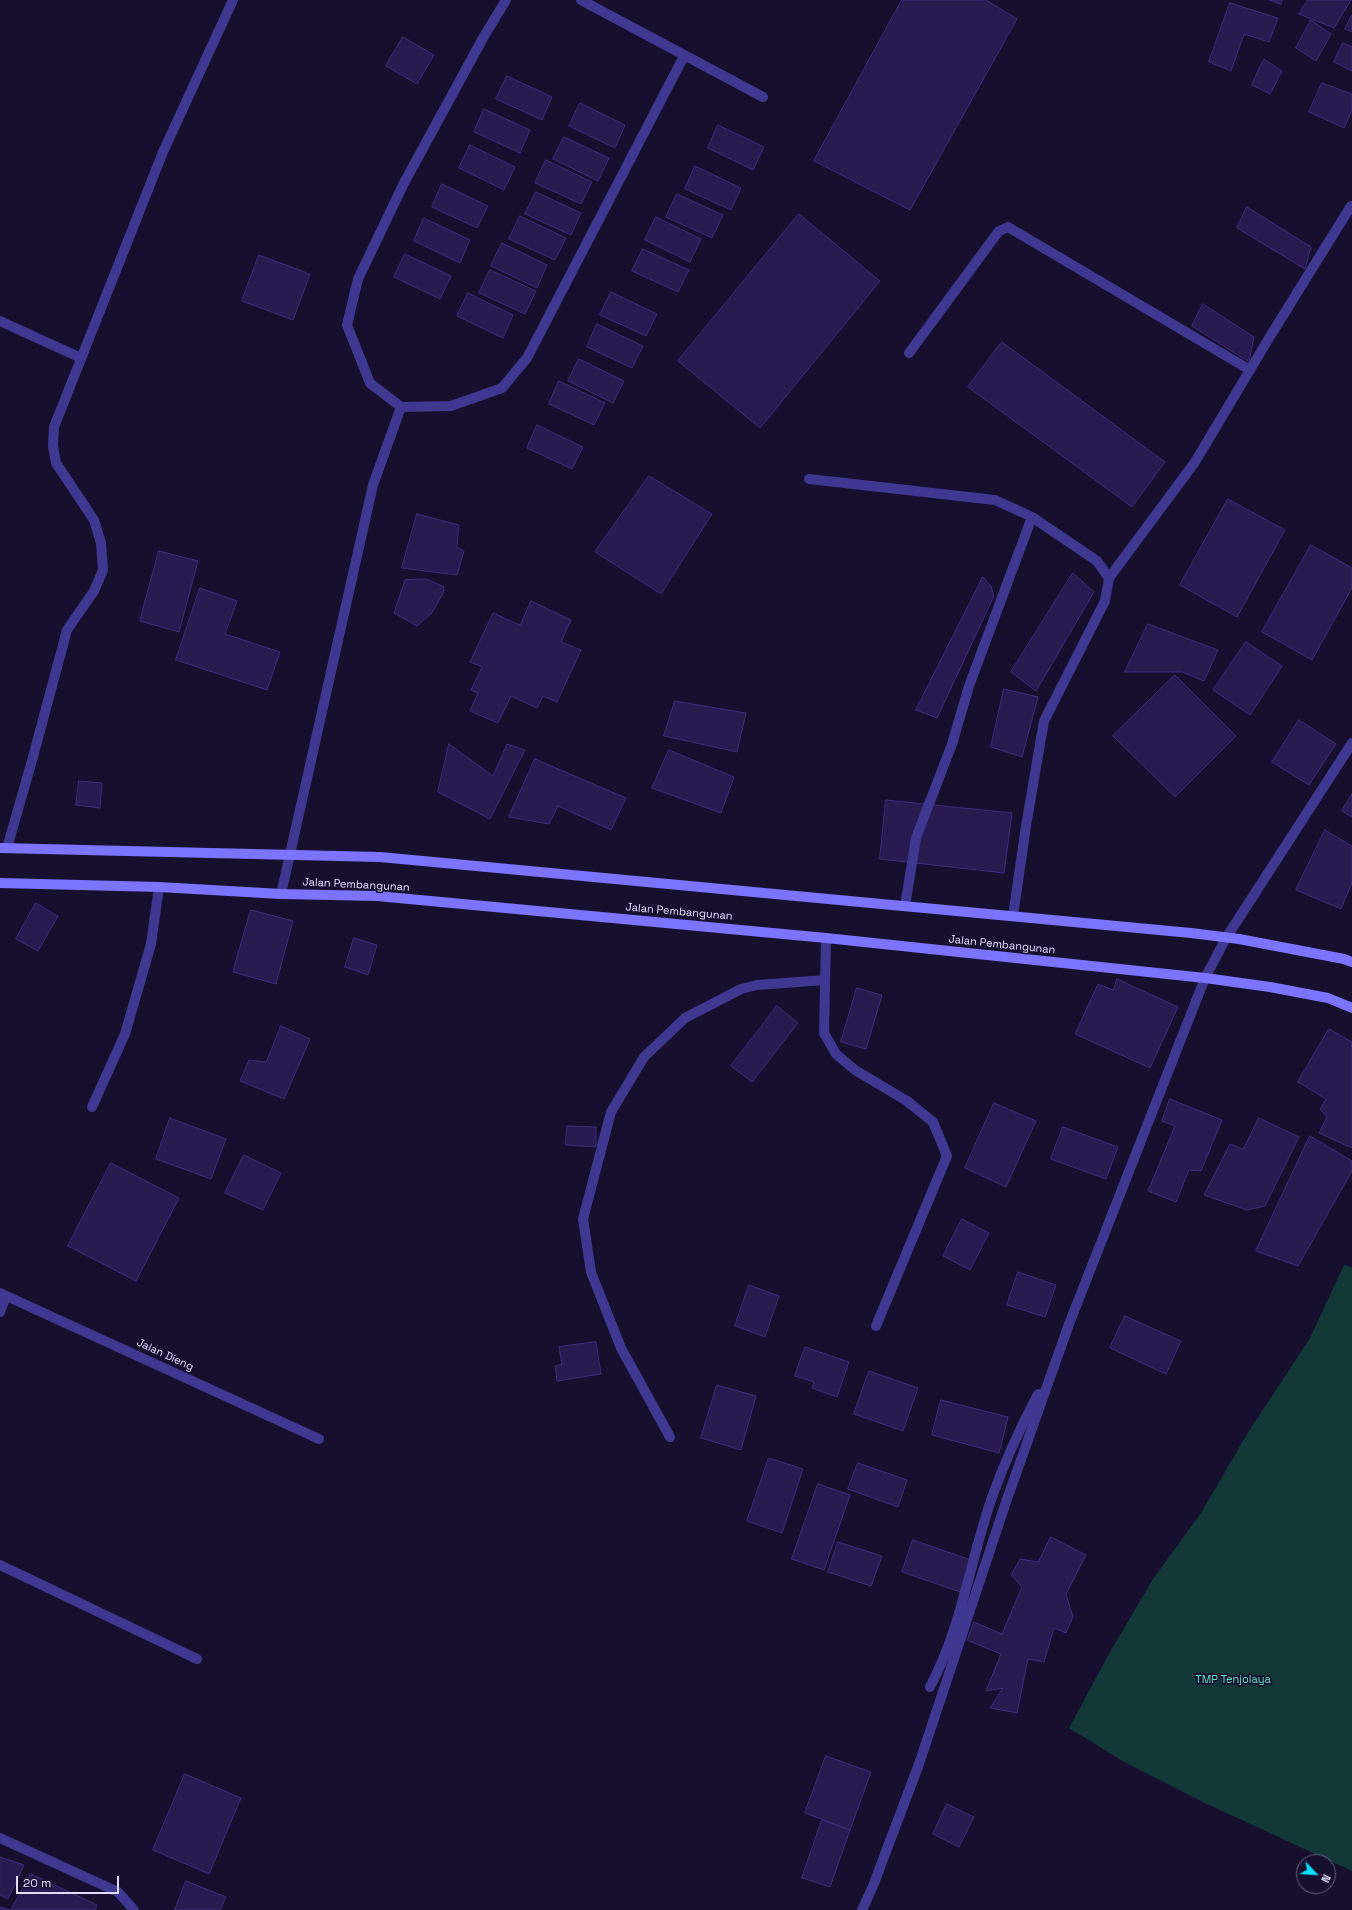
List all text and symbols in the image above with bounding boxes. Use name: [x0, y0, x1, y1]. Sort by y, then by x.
street label: Jalan Pembangunan: [302, 876, 410, 894]
street label: Jalan Pembangunan: [625, 901, 733, 923]
street label: Jalan Pembangunan: [948, 933, 1056, 957]
street label: Jalan Dieng: [134, 1336, 196, 1374]
park label: TMP Tenjolaya: [1195, 1673, 1271, 1687]
north arrow: [1296, 1854, 1336, 1894]
scale bar: [18, 1868, 121, 1894]
text: N: [1318, 1872, 1334, 1885]
text: 20 m: [23, 1875, 51, 1891]

